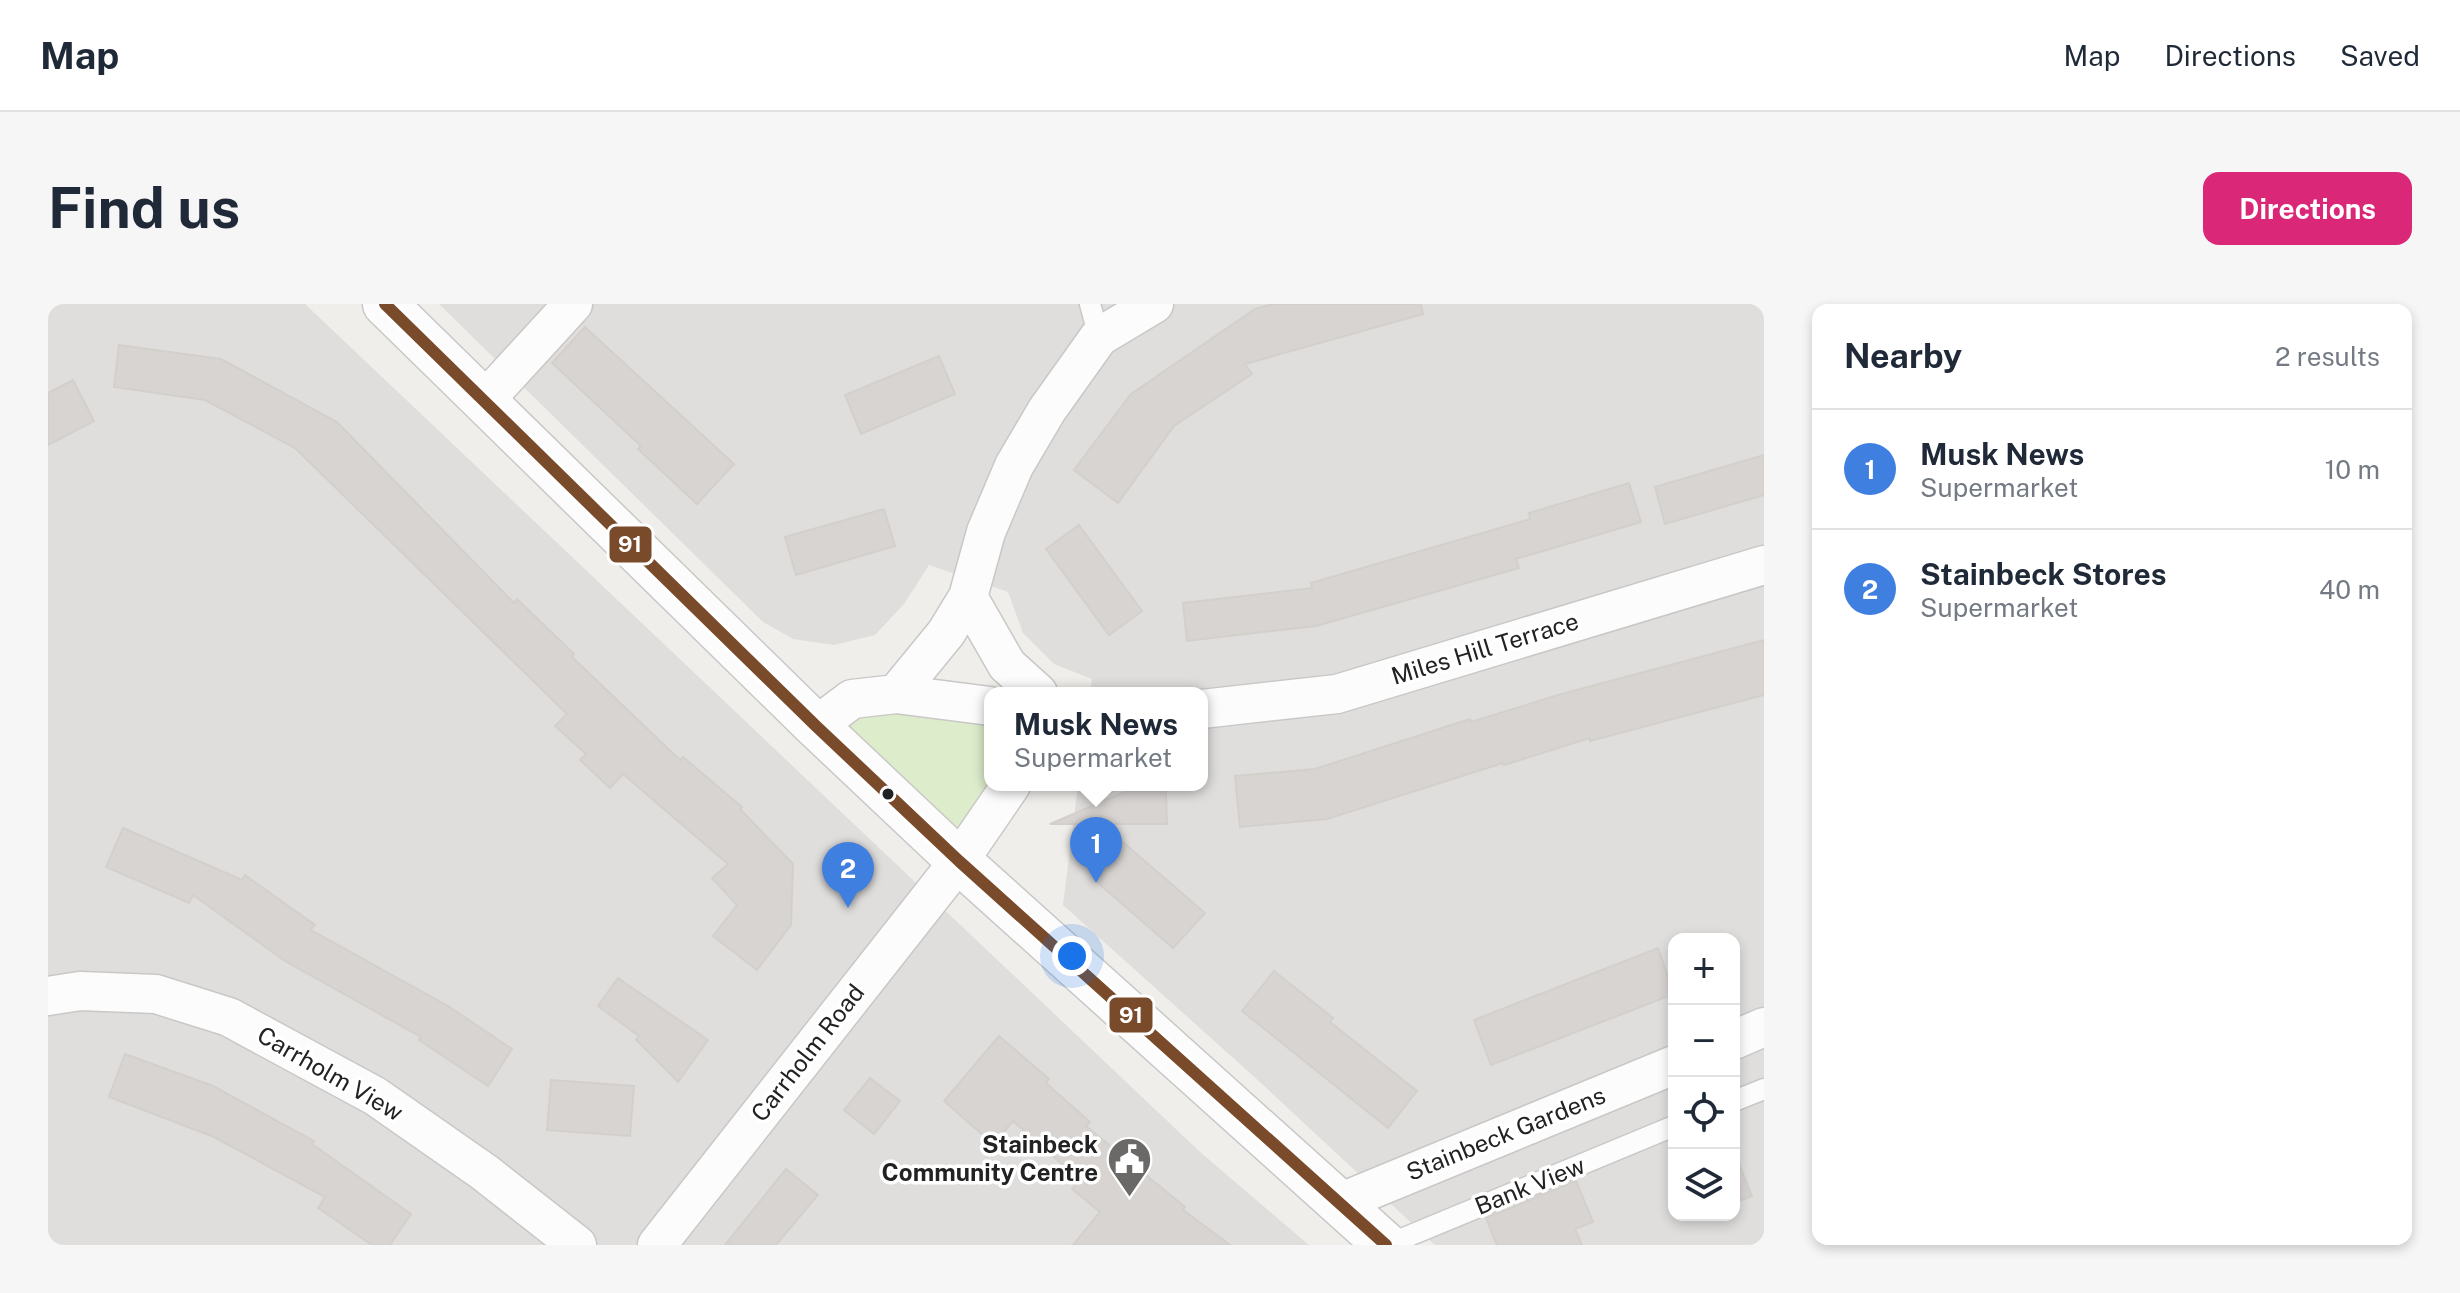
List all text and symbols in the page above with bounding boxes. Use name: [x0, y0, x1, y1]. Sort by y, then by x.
text: Map: [40, 33, 119, 78]
text: Map: [2064, 39, 2120, 72]
text: Directions: [2164, 39, 2296, 72]
text: Saved: [2340, 39, 2420, 72]
button: Directions: [2203, 172, 2412, 245]
text: Find us: [48, 175, 240, 241]
text: Nearby: [1844, 336, 1962, 376]
text: 2 results: [2275, 341, 2380, 372]
text: Musk News: [1920, 436, 2084, 472]
text: 1: [1864, 454, 1876, 485]
text: 10 m: [2325, 454, 2380, 485]
text: Supermarket: [1920, 472, 2078, 503]
line badge: 91: [608, 525, 653, 564]
text: 91: [618, 531, 642, 557]
text: Stainbeck Stores: [1920, 556, 2167, 592]
text: 2: [1862, 574, 1878, 605]
text: 40 m: [2319, 574, 2380, 605]
text: Supermarket: [1920, 592, 2078, 623]
street label: Miles Hill Terrace: [1388, 606, 1582, 690]
popup: [984, 687, 1208, 791]
text: Musk News: [1014, 706, 1178, 742]
text: Supermarket: [1014, 742, 1172, 773]
unlabelled marker: [880, 786, 896, 802]
pin: 1: [1070, 817, 1122, 883]
pin: 2: [822, 842, 874, 908]
map controls: [1668, 933, 1740, 1221]
button: +: [1668, 933, 1740, 1005]
your location: [1052, 936, 1092, 976]
street label: Carrholm Road: [745, 978, 869, 1127]
line badge: 91: [1108, 996, 1154, 1034]
text: 91: [1119, 1002, 1143, 1028]
button: −: [1668, 1005, 1740, 1077]
street label: Carrholm View: [253, 1020, 408, 1126]
button: locate: [1668, 1077, 1740, 1149]
street label: Stainbeck Gardens: [1402, 1080, 1609, 1186]
place label: Stainbeck Community Centre: [882, 1130, 1098, 1186]
public building icon: Stainbeck Community Centre: [1105, 1135, 1153, 1198]
button: layers: [1668, 1149, 1740, 1221]
street label: Bank View: [1471, 1150, 1589, 1220]

